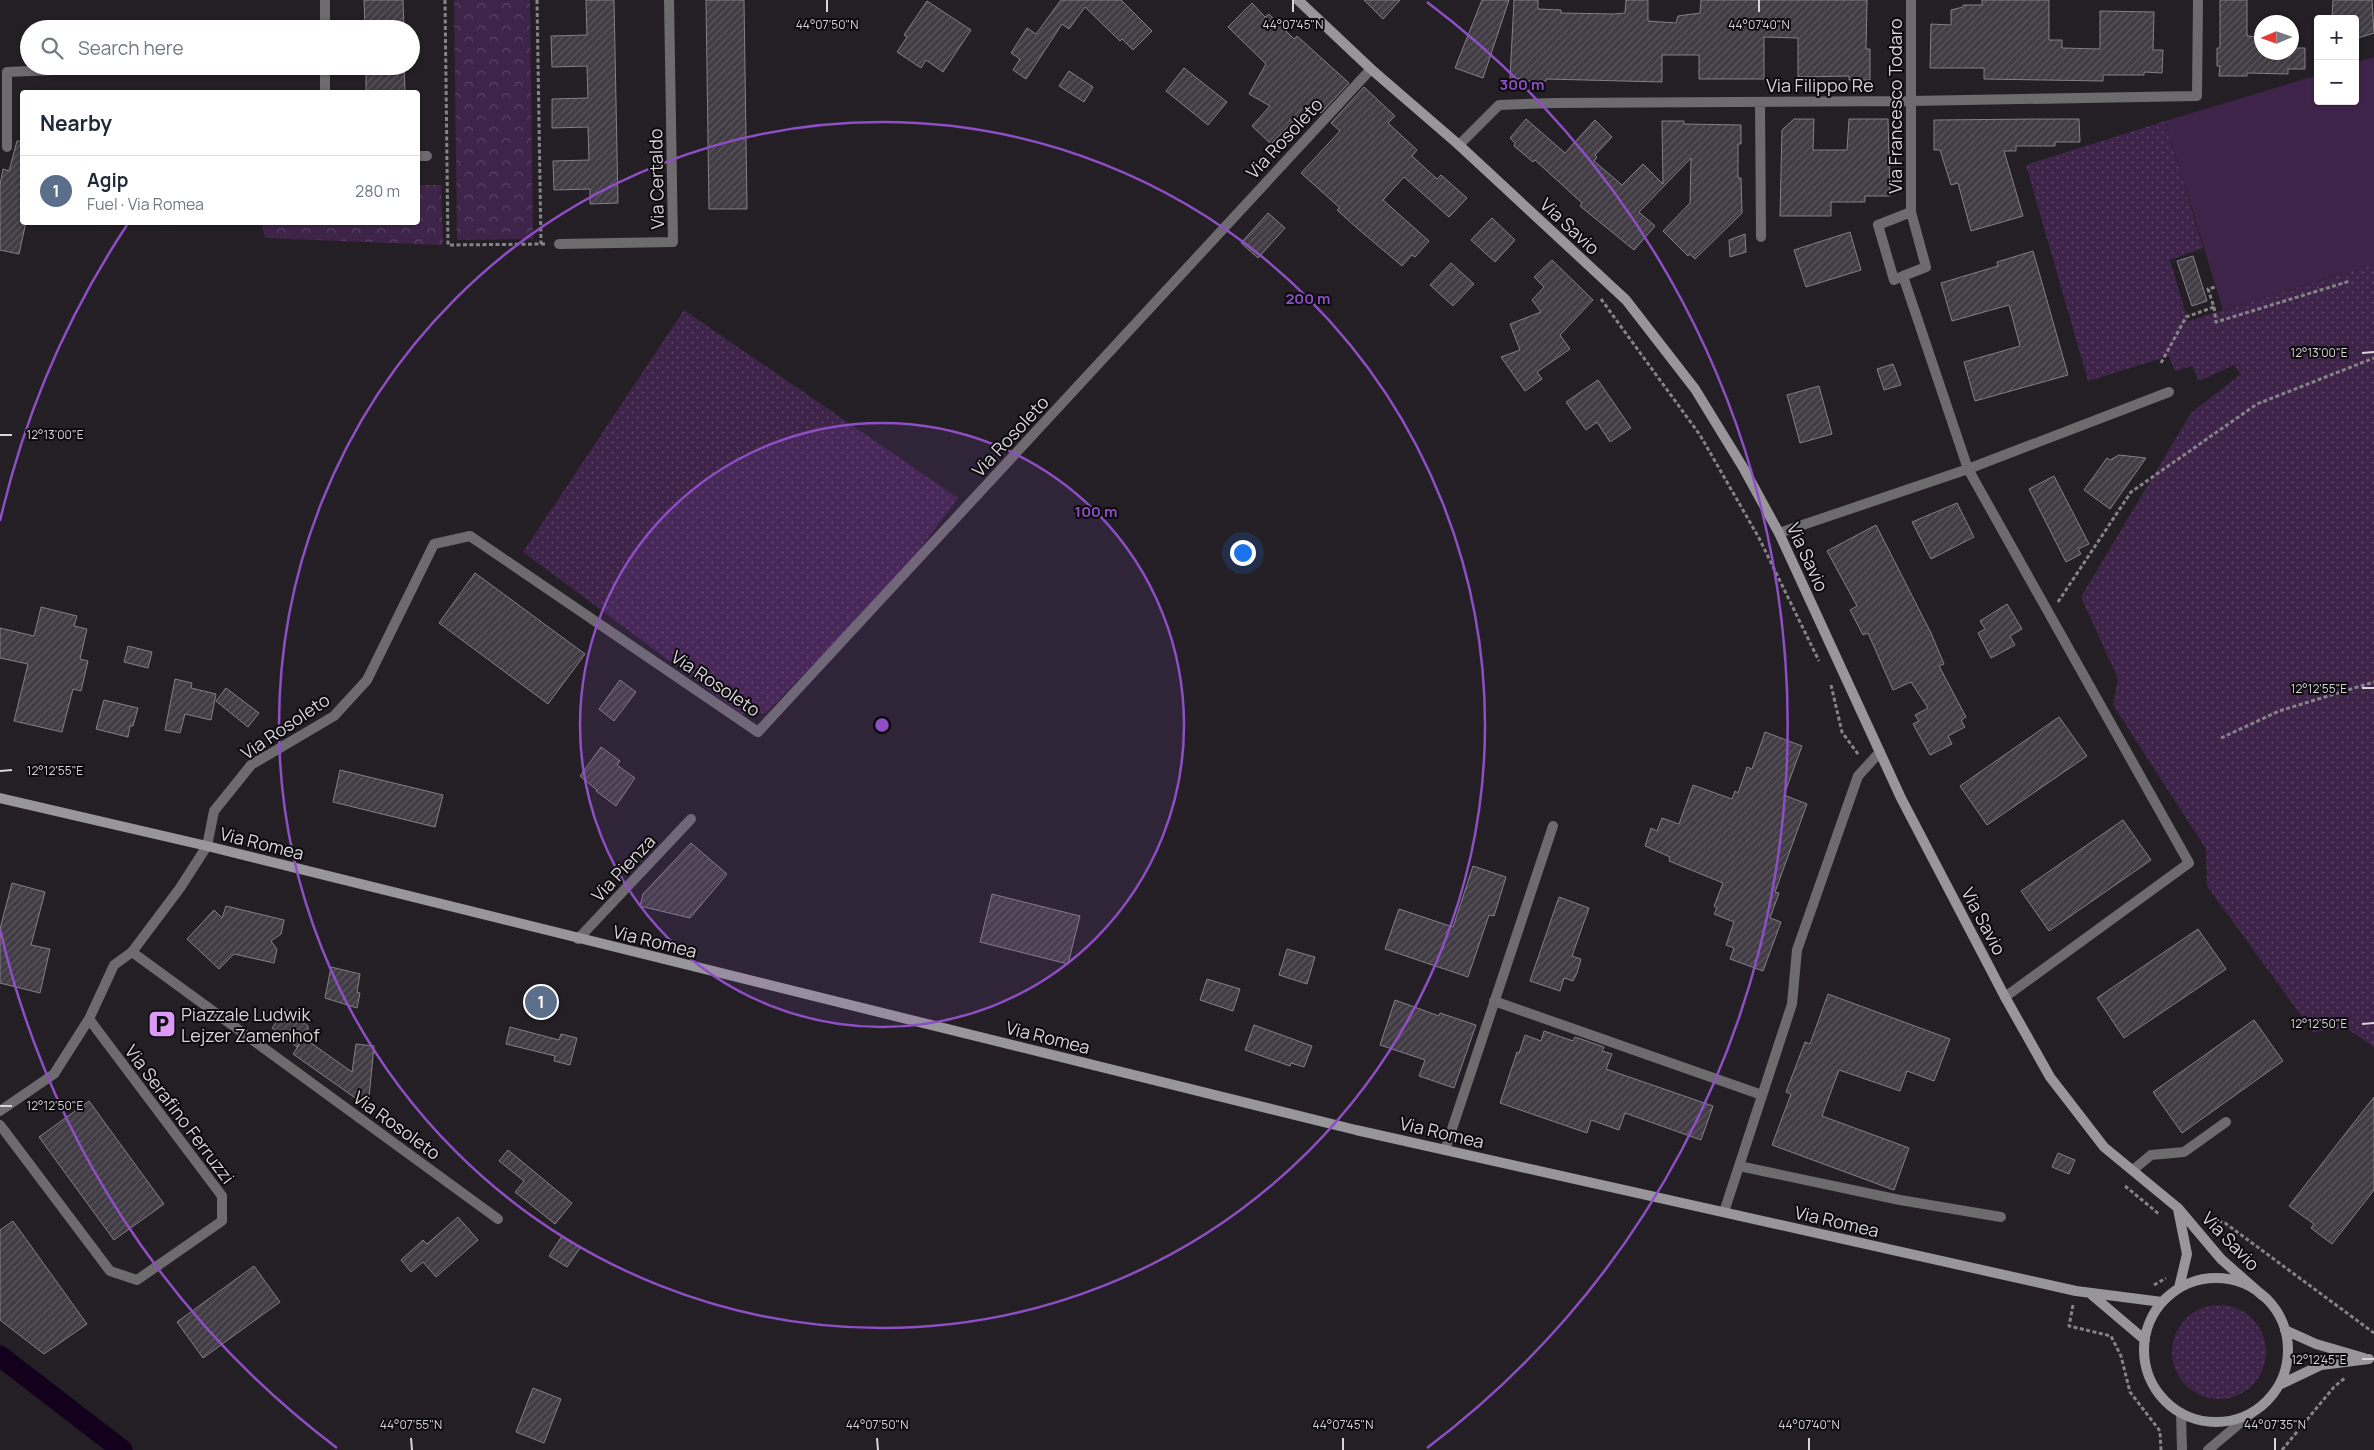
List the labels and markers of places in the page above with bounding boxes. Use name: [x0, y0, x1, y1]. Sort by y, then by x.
centre of rings: [873, 716, 891, 734]
pin: 1: [525, 983, 557, 1021]
place label: Piazzale Ludwik Lejzer Zamenhof: [181, 1002, 320, 1047]
parking icon: Piazzale Ludwik Lejzer Zamenhof: [147, 1009, 177, 1039]

